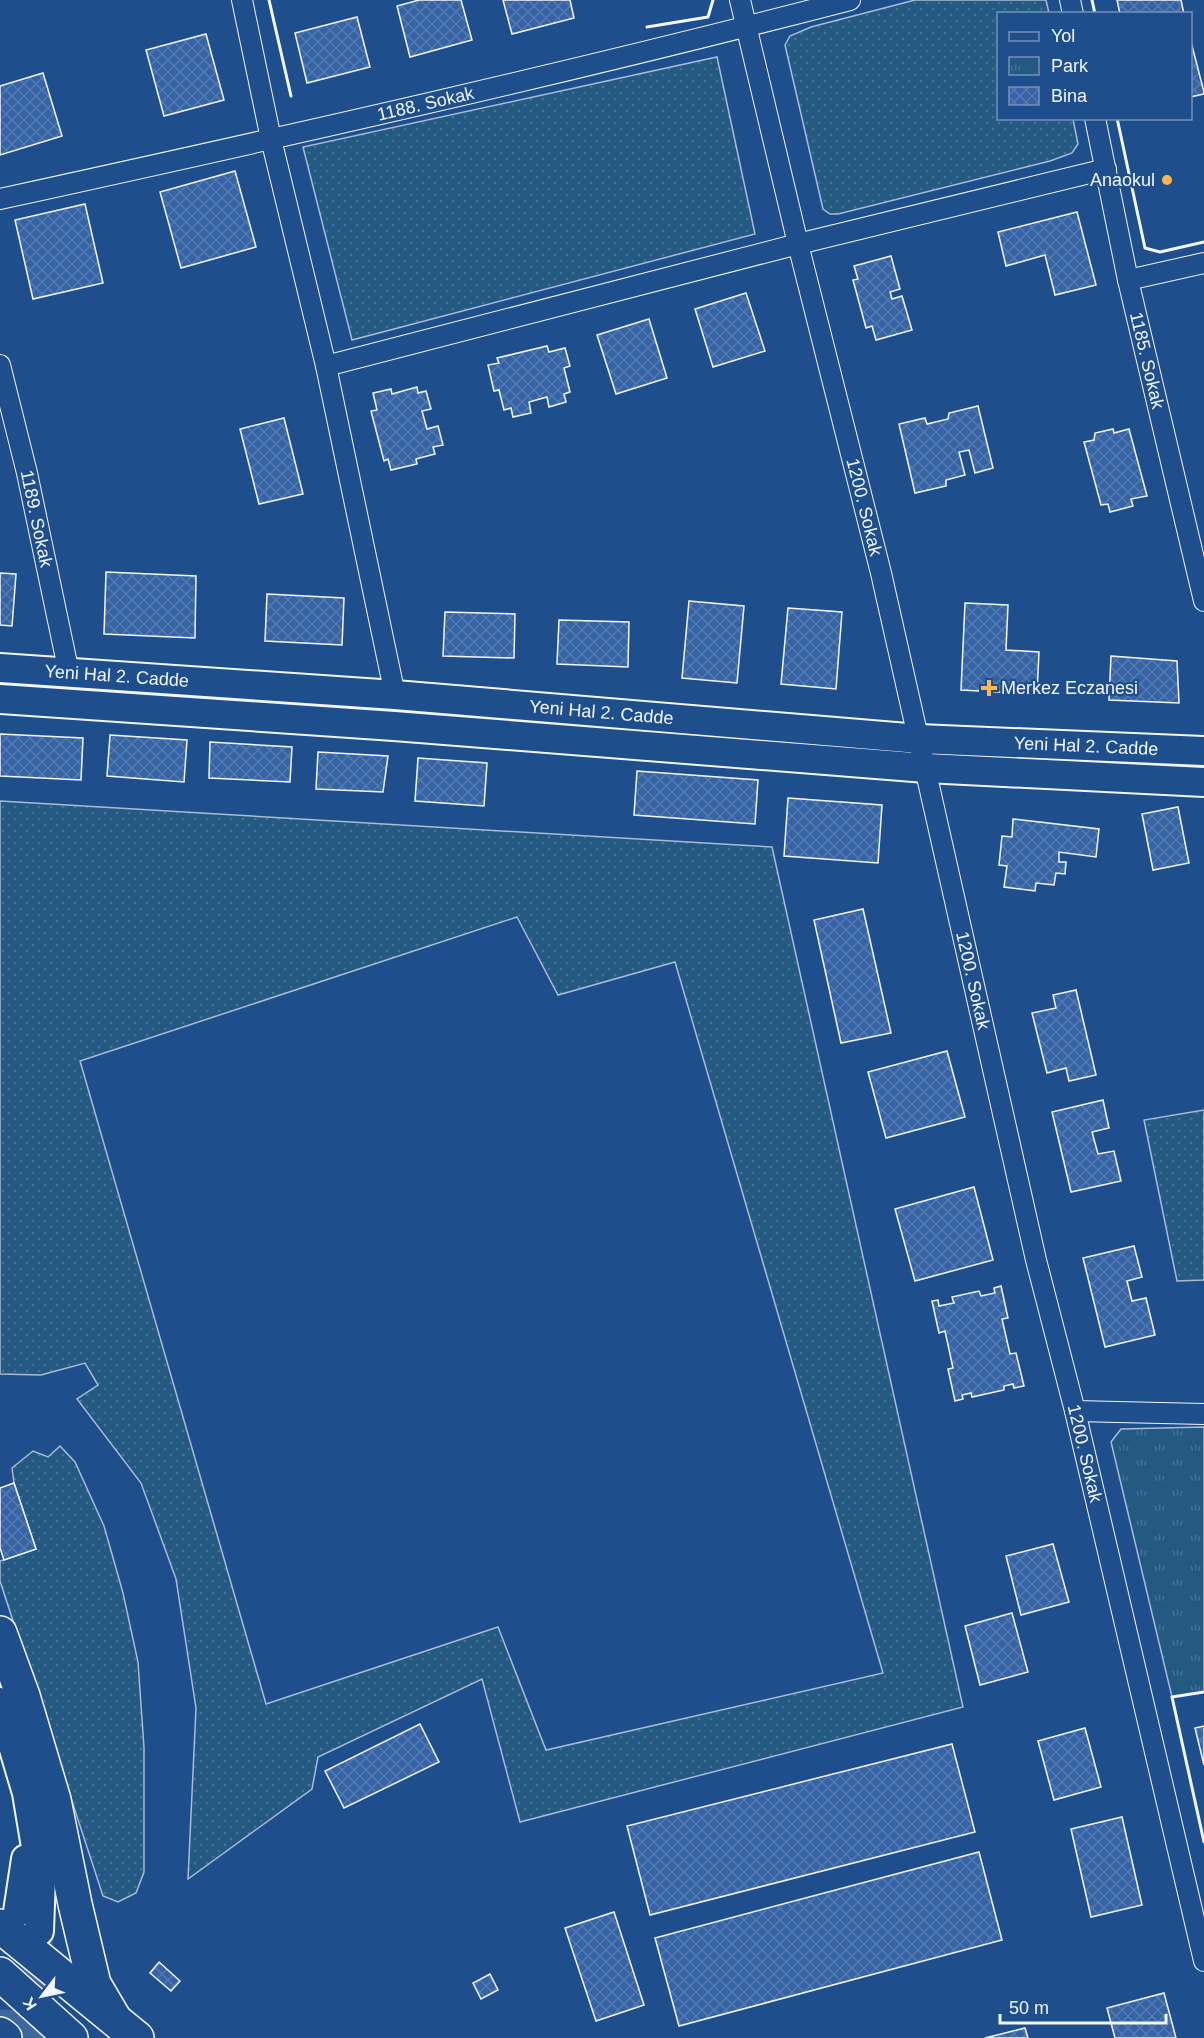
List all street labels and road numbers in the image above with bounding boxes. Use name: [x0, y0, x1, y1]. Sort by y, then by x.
street label: 1188. Sokak: [375, 83, 477, 125]
street label: 1185. Sokak: [1126, 310, 1168, 412]
street label: 1200. Sokak: [842, 456, 887, 559]
street label: 1189. Sokak: [17, 468, 57, 570]
street label: Yeni Hal 2. Cadde: [44, 661, 190, 691]
street label: Yeni Hal 2. Cadde: [528, 696, 674, 728]
street label: Yeni Hal 2. Cadde: [1013, 733, 1159, 759]
street label: 1200. Sokak: [952, 930, 994, 1033]
street label: 1200. Sokak: [1064, 1402, 1106, 1506]

